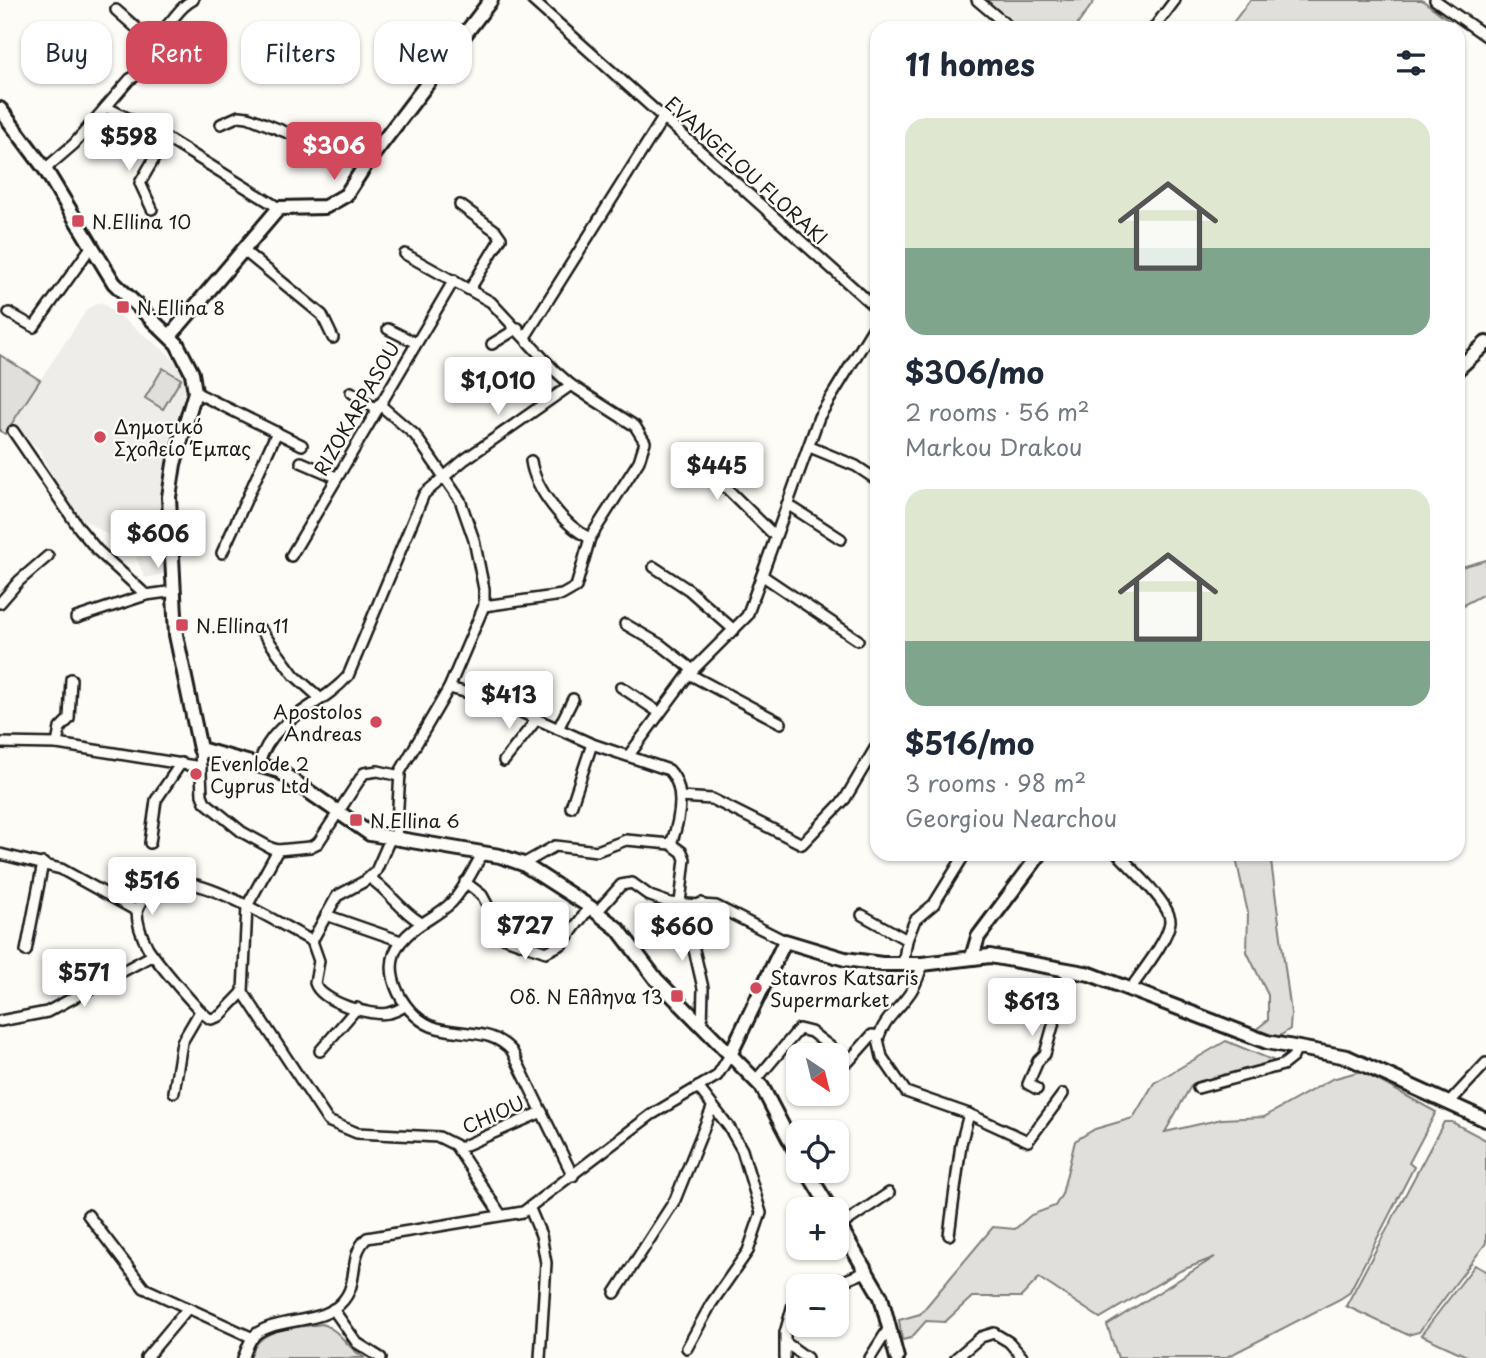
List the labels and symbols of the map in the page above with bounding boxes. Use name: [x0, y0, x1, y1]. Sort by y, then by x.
street label: EVANGELOU FLORAKI: [660, 89, 834, 251]
pin: $598: [88, 114, 170, 173]
pin: $306: [293, 122, 375, 182]
place label: N.Ellina 10: [92, 207, 191, 235]
marker: N.Ellina 10: [70, 213, 86, 229]
place label: N.Ellina 8: [137, 293, 225, 321]
marker: N.Ellina 8: [115, 299, 131, 315]
street label: RIZOKARPASOU: [306, 336, 406, 480]
pin: $1,010: [441, 358, 555, 417]
place label: Δημοτικό Σχολείο Έμπας: [114, 412, 251, 462]
marker: Δημοτικό Σχολείο Έμπας: [92, 429, 108, 445]
pin: $445: [676, 442, 758, 502]
pin: $606: [117, 510, 199, 570]
place label: N.Ellina 11: [196, 611, 289, 639]
marker: N.Ellina 11: [174, 617, 190, 633]
pin: $413: [468, 672, 550, 731]
place label: Apostolos Andreas: [273, 697, 362, 747]
marker: Apostolos Andreas: [368, 714, 384, 730]
place label: Evenlode 2 Cyprus Ltd: [210, 749, 310, 799]
marker: Evenlode 2 Cyprus Ltd: [188, 766, 204, 782]
place label: N.Ellina 6: [370, 806, 460, 834]
marker: N.Ellina 6: [348, 812, 364, 828]
pin: $516: [111, 858, 193, 917]
pin: $727: [484, 902, 566, 962]
pin: $660: [641, 904, 723, 963]
pin: $571: [43, 950, 125, 1009]
place label: Stavros Katsaris Supermarket: [770, 963, 919, 1013]
pin: $613: [991, 978, 1073, 1038]
marker: Stavros Katsaris Supermarket: [748, 980, 764, 996]
place label: Οδ. Ν Ελληνα 13: [509, 982, 663, 1010]
marker: Οδ. Ν Ελληνα 13: [669, 988, 685, 1004]
north arrow: [786, 1043, 849, 1106]
street label: CHIOU: [457, 1088, 529, 1140]

